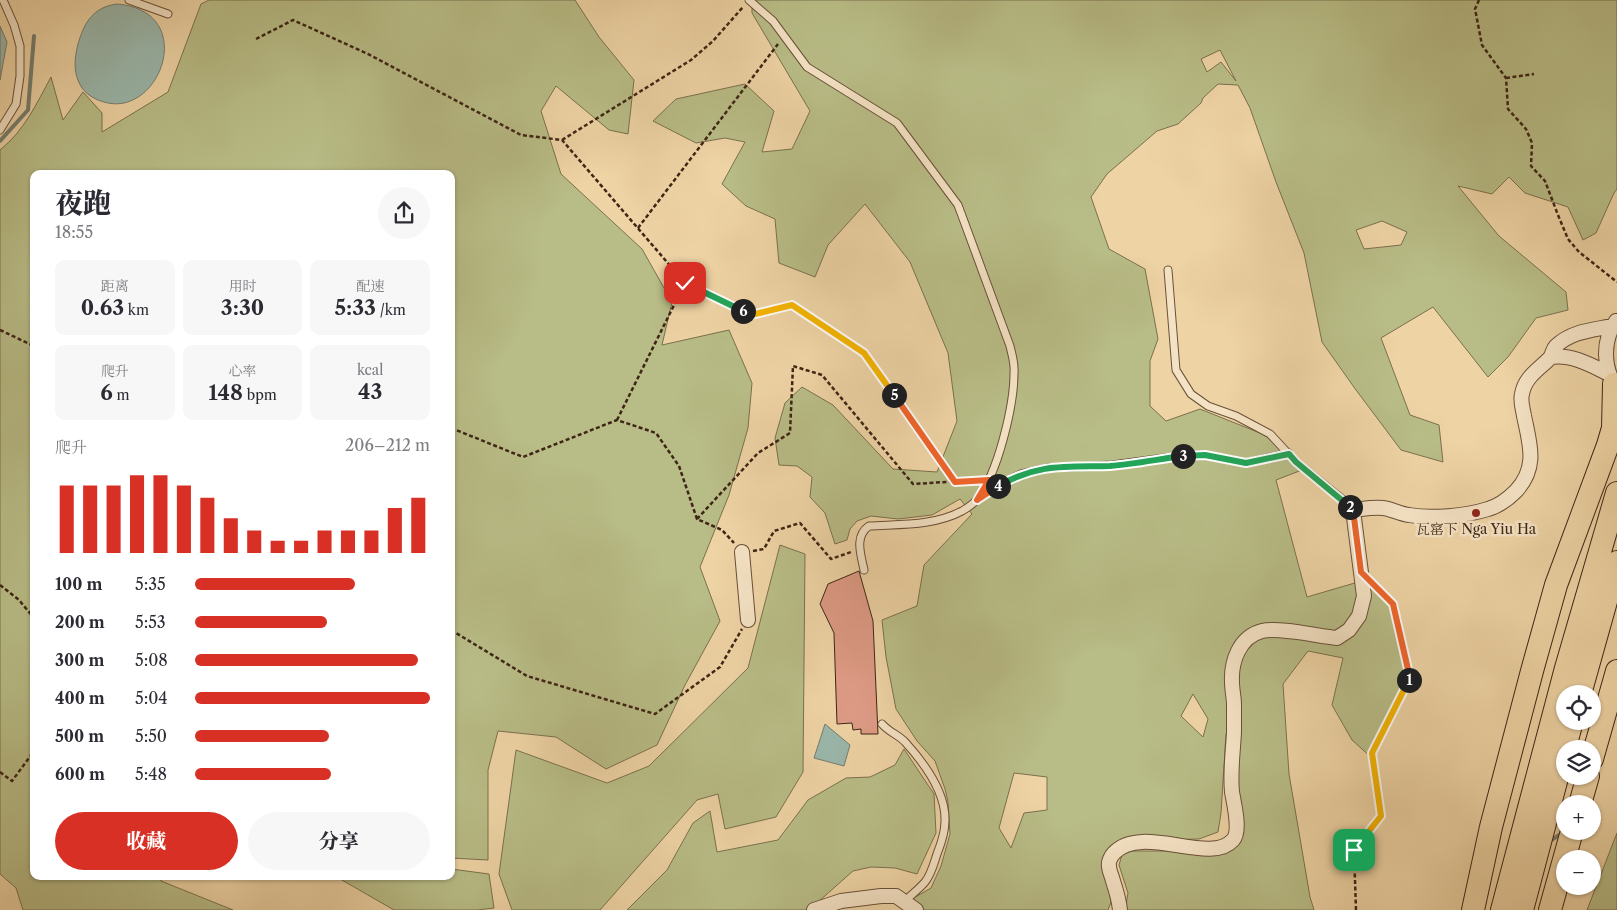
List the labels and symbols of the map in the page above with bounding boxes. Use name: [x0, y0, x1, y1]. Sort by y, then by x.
pin: [664, 262, 706, 304]
pin: 6: [730, 298, 756, 324]
pin: 5: [882, 382, 906, 408]
pin: 3: [1170, 444, 1196, 468]
pin: 4: [986, 474, 1010, 498]
pin: 2: [1338, 494, 1362, 520]
marker: 瓦窰下 Nga Yiu Ha: [1470, 507, 1482, 519]
place label: 瓦窰下 Nga Yiu Ha: [1416, 520, 1537, 538]
pin: 1: [1396, 668, 1422, 692]
pin: [1333, 829, 1375, 871]

